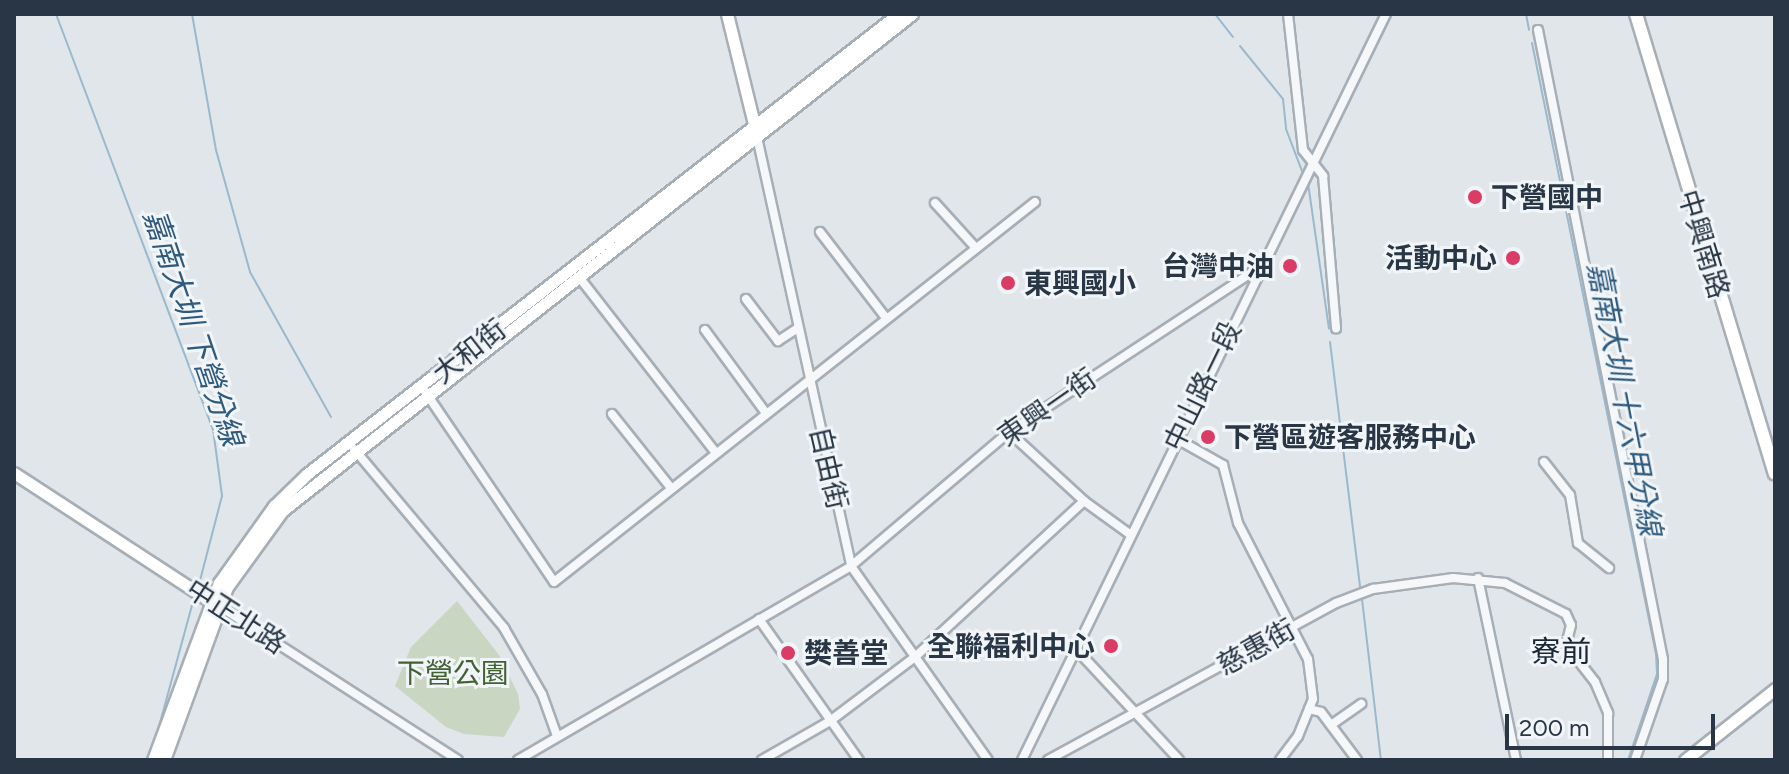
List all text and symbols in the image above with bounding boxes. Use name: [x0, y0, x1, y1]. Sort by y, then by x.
place label: 下營國中: [1491, 180, 1603, 214]
street label: 中興南路: [1672, 186, 1736, 302]
marker: 下營國中: [1466, 188, 1484, 206]
water label: 嘉南大圳 下營分線: [136, 205, 250, 451]
place label: 活動中心: [1385, 241, 1497, 275]
place label: 台灣中油: [1162, 249, 1274, 283]
marker: 活動中心: [1504, 249, 1522, 267]
marker: 台灣中油: [1281, 257, 1299, 275]
water label: 嘉南大圳 十六甲分線: [1580, 259, 1668, 539]
place label: 東興國小: [1024, 266, 1136, 300]
marker: 東興國小: [999, 274, 1017, 292]
street label: 大和街: [426, 312, 512, 390]
street label: 中山路一段: [1156, 316, 1248, 456]
street label: 東興一街: [991, 361, 1103, 453]
place label: 下營區遊客服務中心: [1224, 420, 1476, 454]
street label: 自由街: [803, 423, 855, 513]
marker: 下營區遊客服務中心: [1199, 428, 1217, 446]
street label: 中正北路: [180, 571, 292, 661]
street label: 慈惠街: [1211, 612, 1301, 682]
place label: 全聯福利中心: [927, 629, 1095, 663]
district label: 寮前: [1531, 634, 1591, 670]
place label: 樊善堂: [804, 636, 888, 670]
marker: 全聯福利中心: [1102, 637, 1120, 655]
marker: 樊善堂: [779, 644, 797, 662]
park label: 下營公園: [397, 656, 509, 690]
scale bar: [1509, 698, 1719, 748]
text: 200 m: [1519, 713, 1590, 742]

